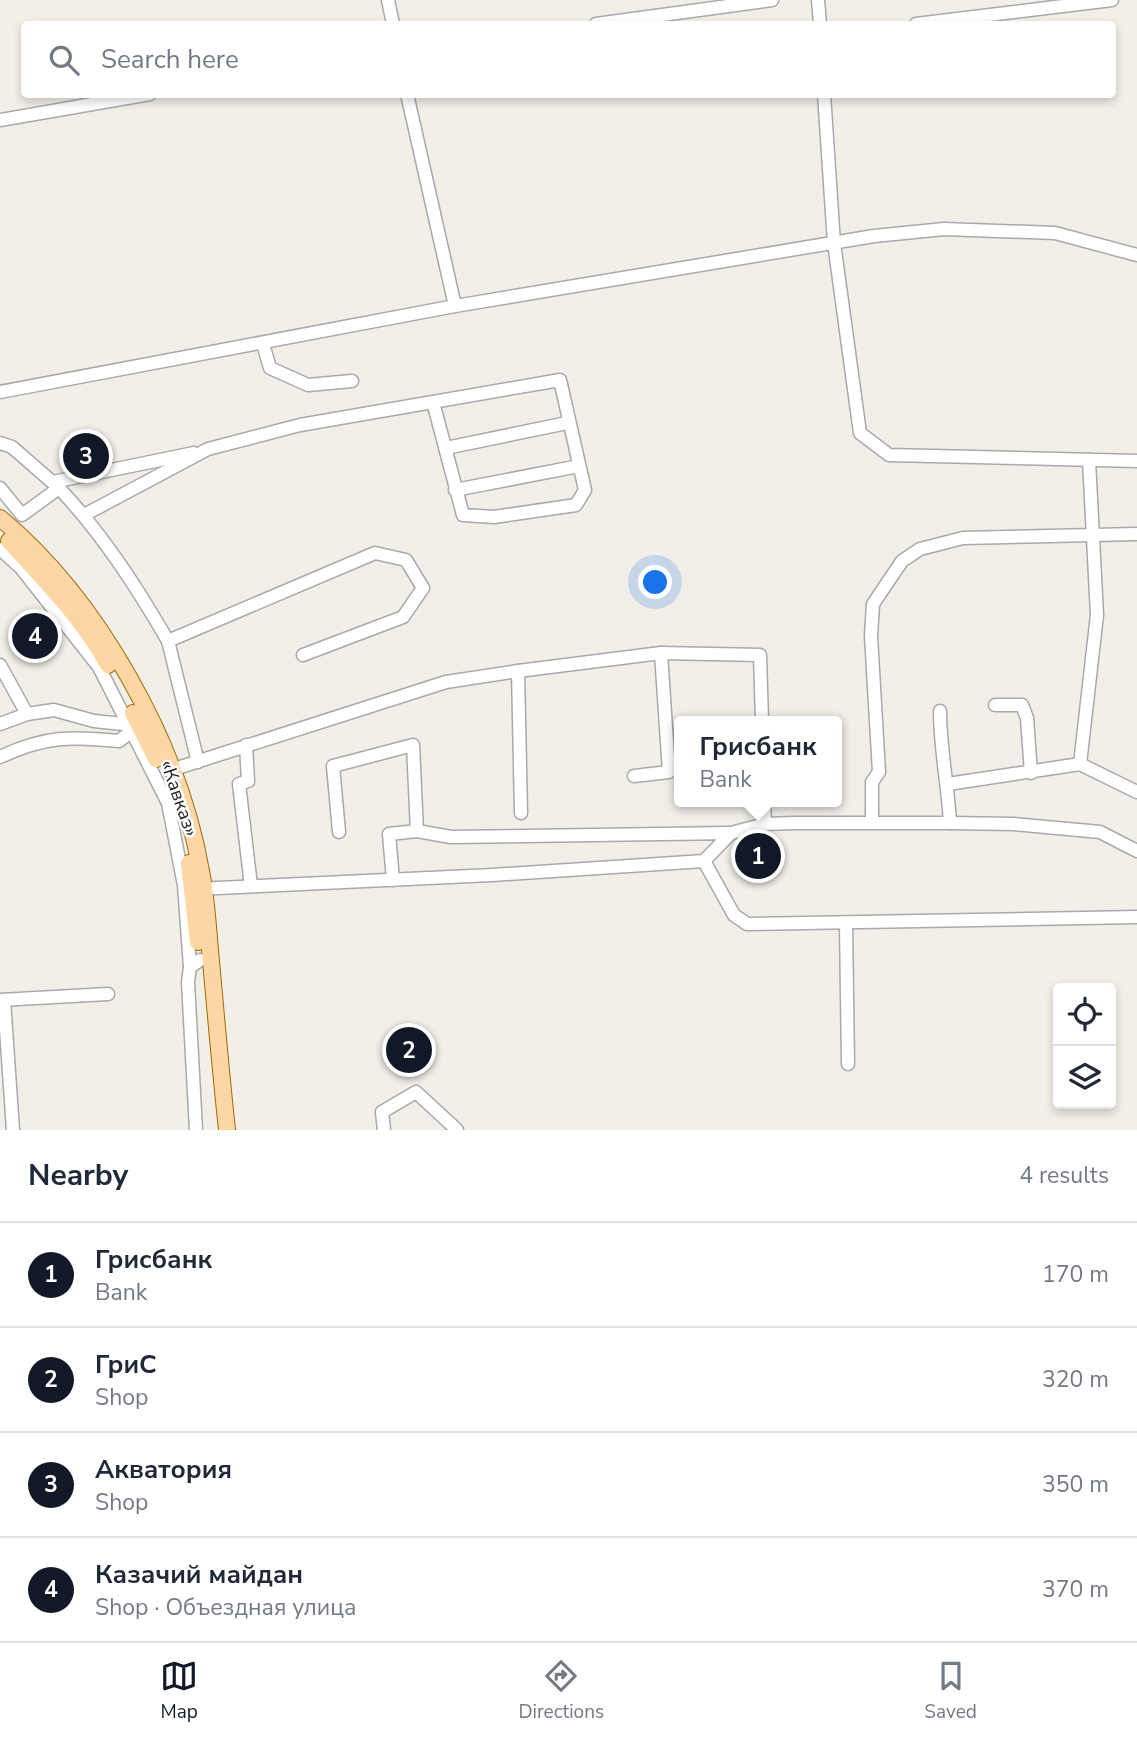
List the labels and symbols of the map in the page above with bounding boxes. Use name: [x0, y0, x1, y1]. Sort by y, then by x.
pin: 3: [63, 430, 109, 482]
your location: [638, 565, 672, 599]
pin: 4: [12, 610, 58, 662]
street label: «Кавказ»: [154, 757, 204, 840]
pin: 1: [735, 830, 781, 882]
pin: 2: [386, 1024, 432, 1076]

